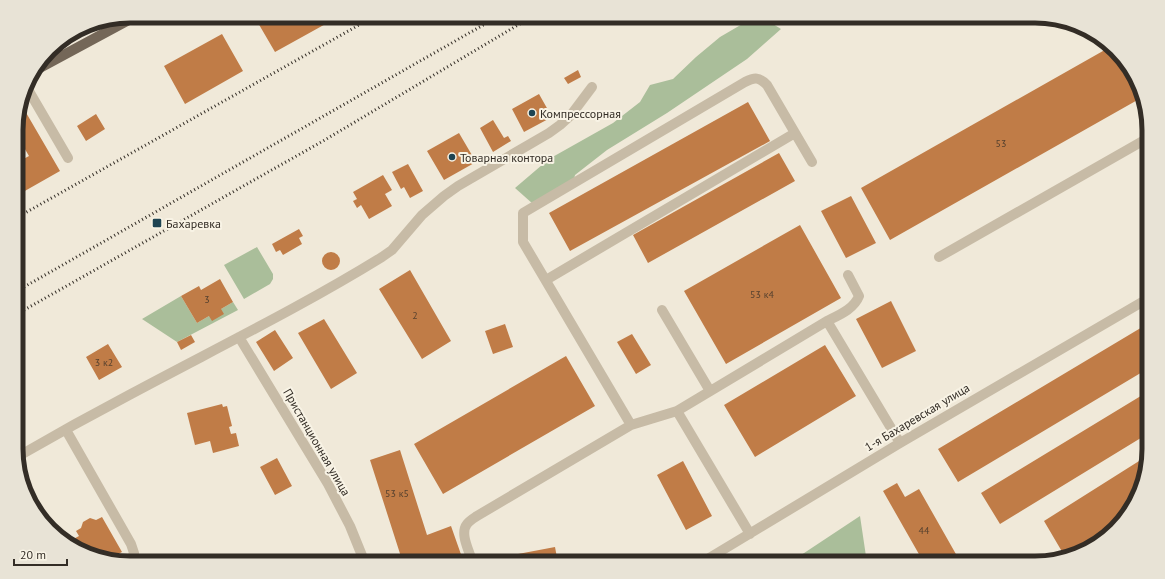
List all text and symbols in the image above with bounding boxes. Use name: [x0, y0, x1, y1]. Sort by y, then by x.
place label: Компрессорная: [540, 106, 621, 121]
marker: Компрессорная: [527, 108, 537, 118]
house number: 53: [996, 137, 1006, 150]
place label: Товарная контора: [460, 150, 553, 165]
marker: Товарная контора: [447, 152, 457, 162]
place label: Бахаревка: [166, 216, 221, 231]
marker: Бахаревка: [151, 217, 163, 229]
house number: 53 к4: [750, 288, 774, 301]
house number: 3: [204, 293, 210, 306]
house number: 2: [412, 309, 418, 322]
house number: 3 к2: [95, 356, 113, 369]
street label: 1-я Бахаревская улица: [862, 380, 972, 454]
street label: Пристанционная улица: [280, 386, 354, 498]
house number: 53 к5: [385, 487, 409, 500]
house number: 44: [919, 524, 930, 537]
scale bar: [14, 541, 67, 567]
text: 20 m: [20, 547, 46, 562]

